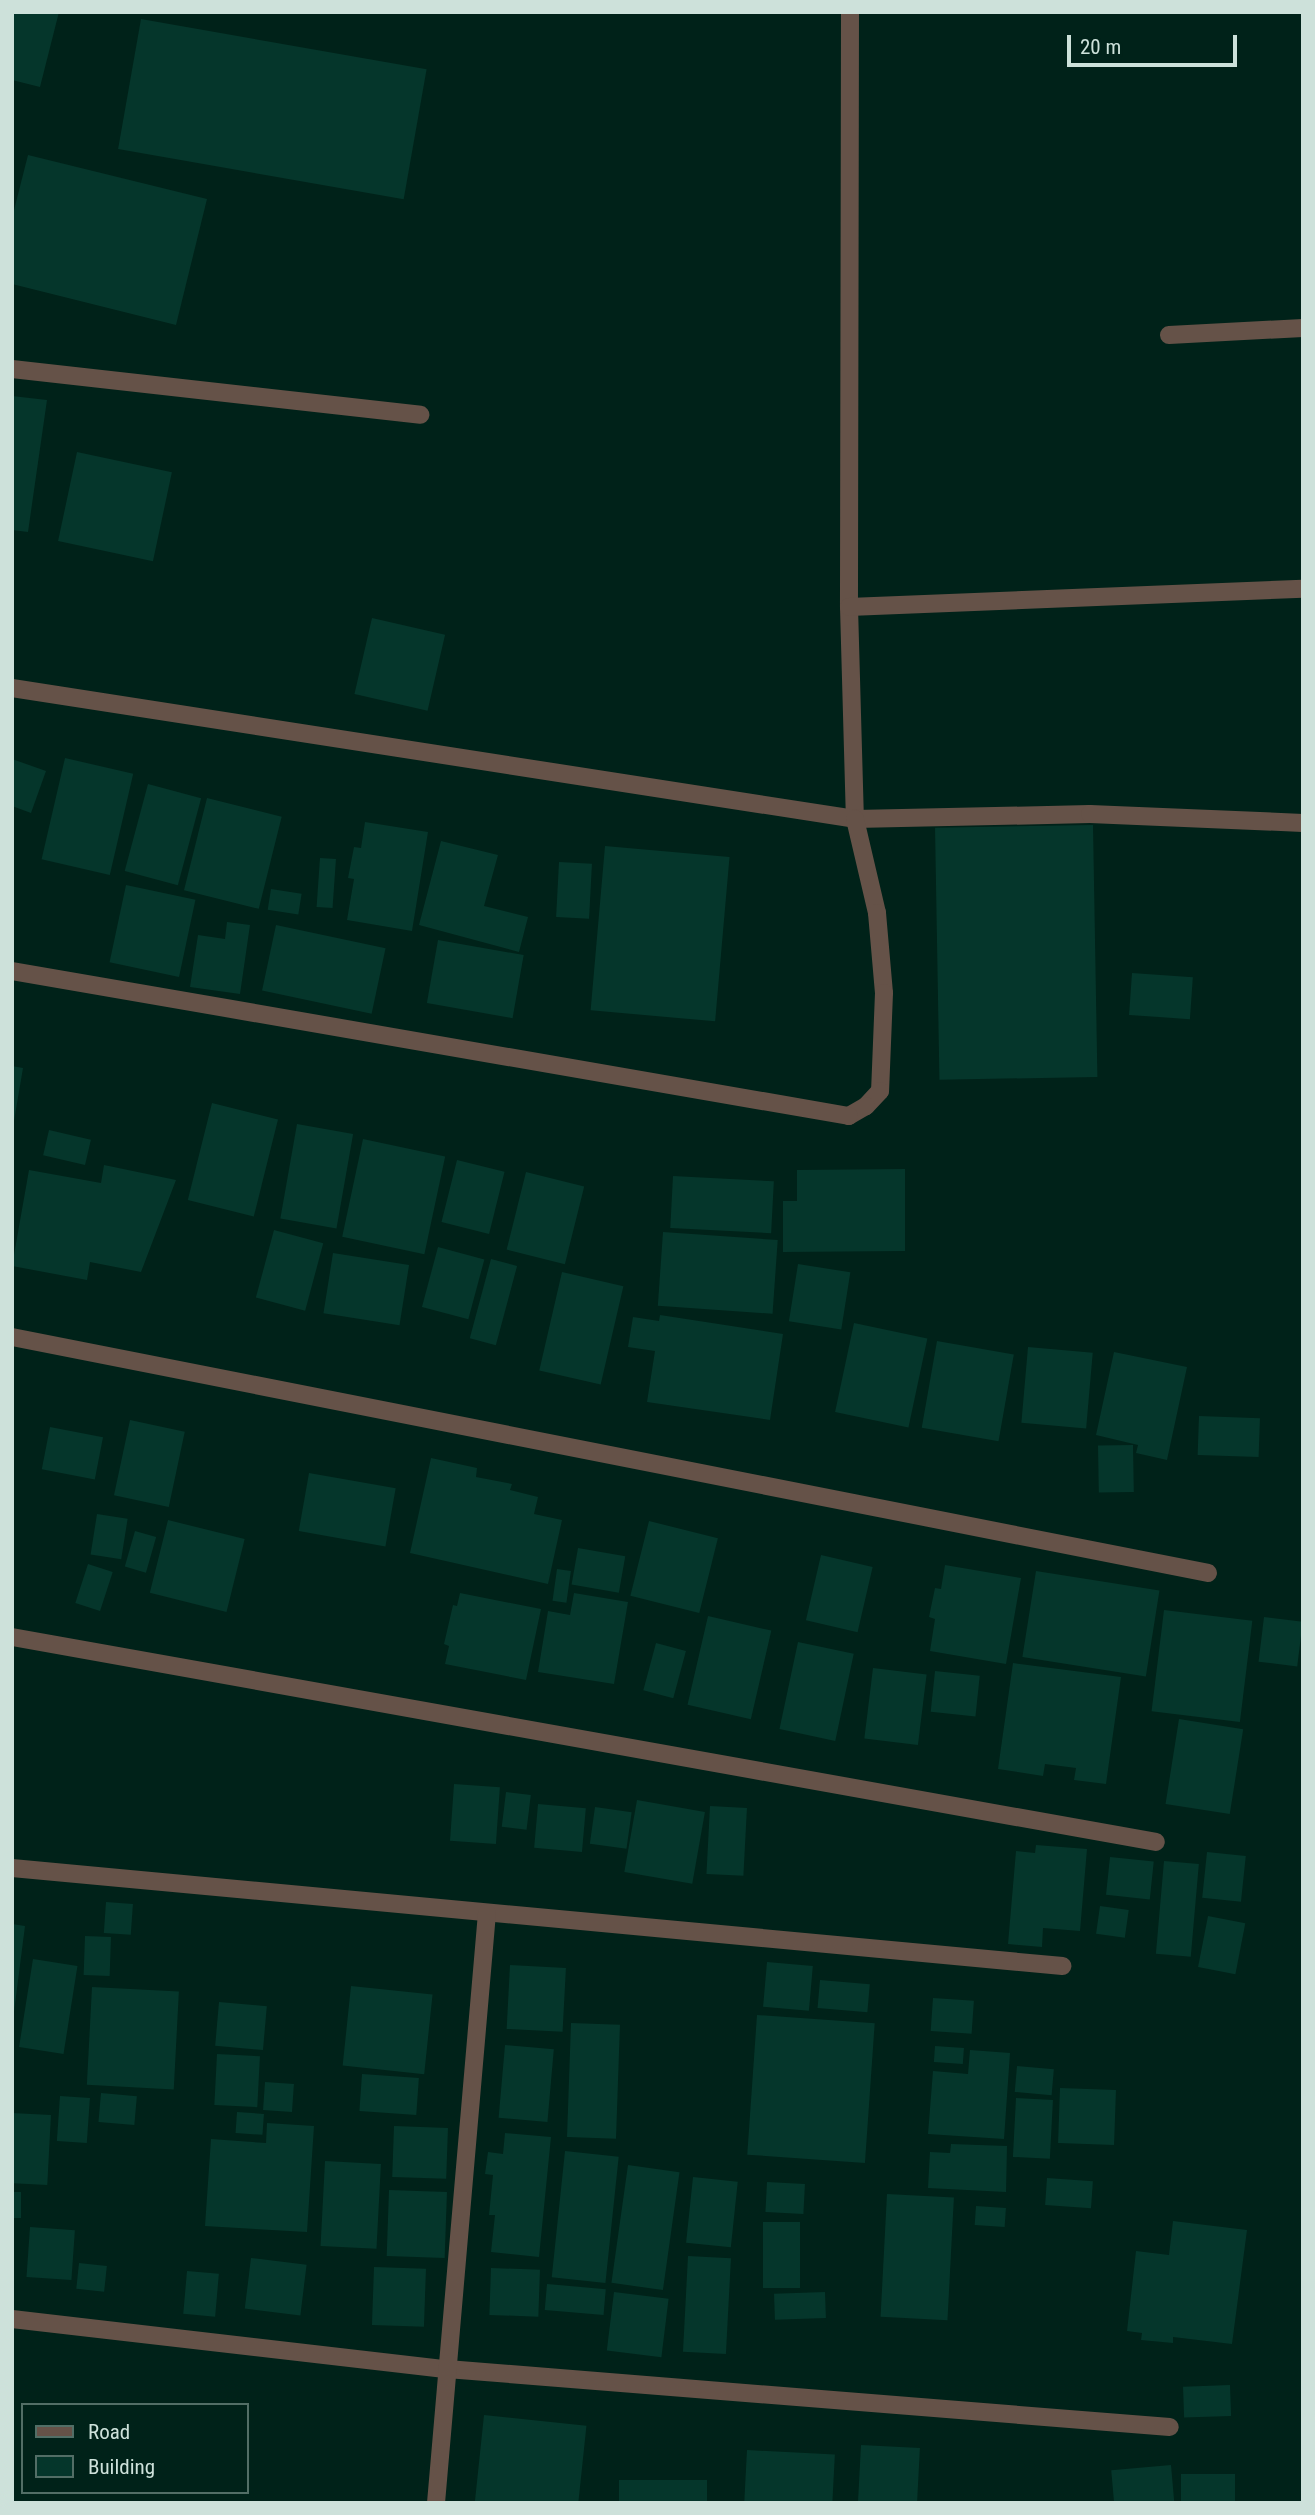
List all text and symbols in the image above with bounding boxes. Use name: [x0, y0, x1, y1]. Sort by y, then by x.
scale bar: [1070, 21, 1240, 65]
text: 20 m: [1080, 35, 1121, 59]
legend: [21, 2403, 248, 2494]
text: Road: [88, 2420, 130, 2444]
text: Building: [88, 2455, 155, 2479]

